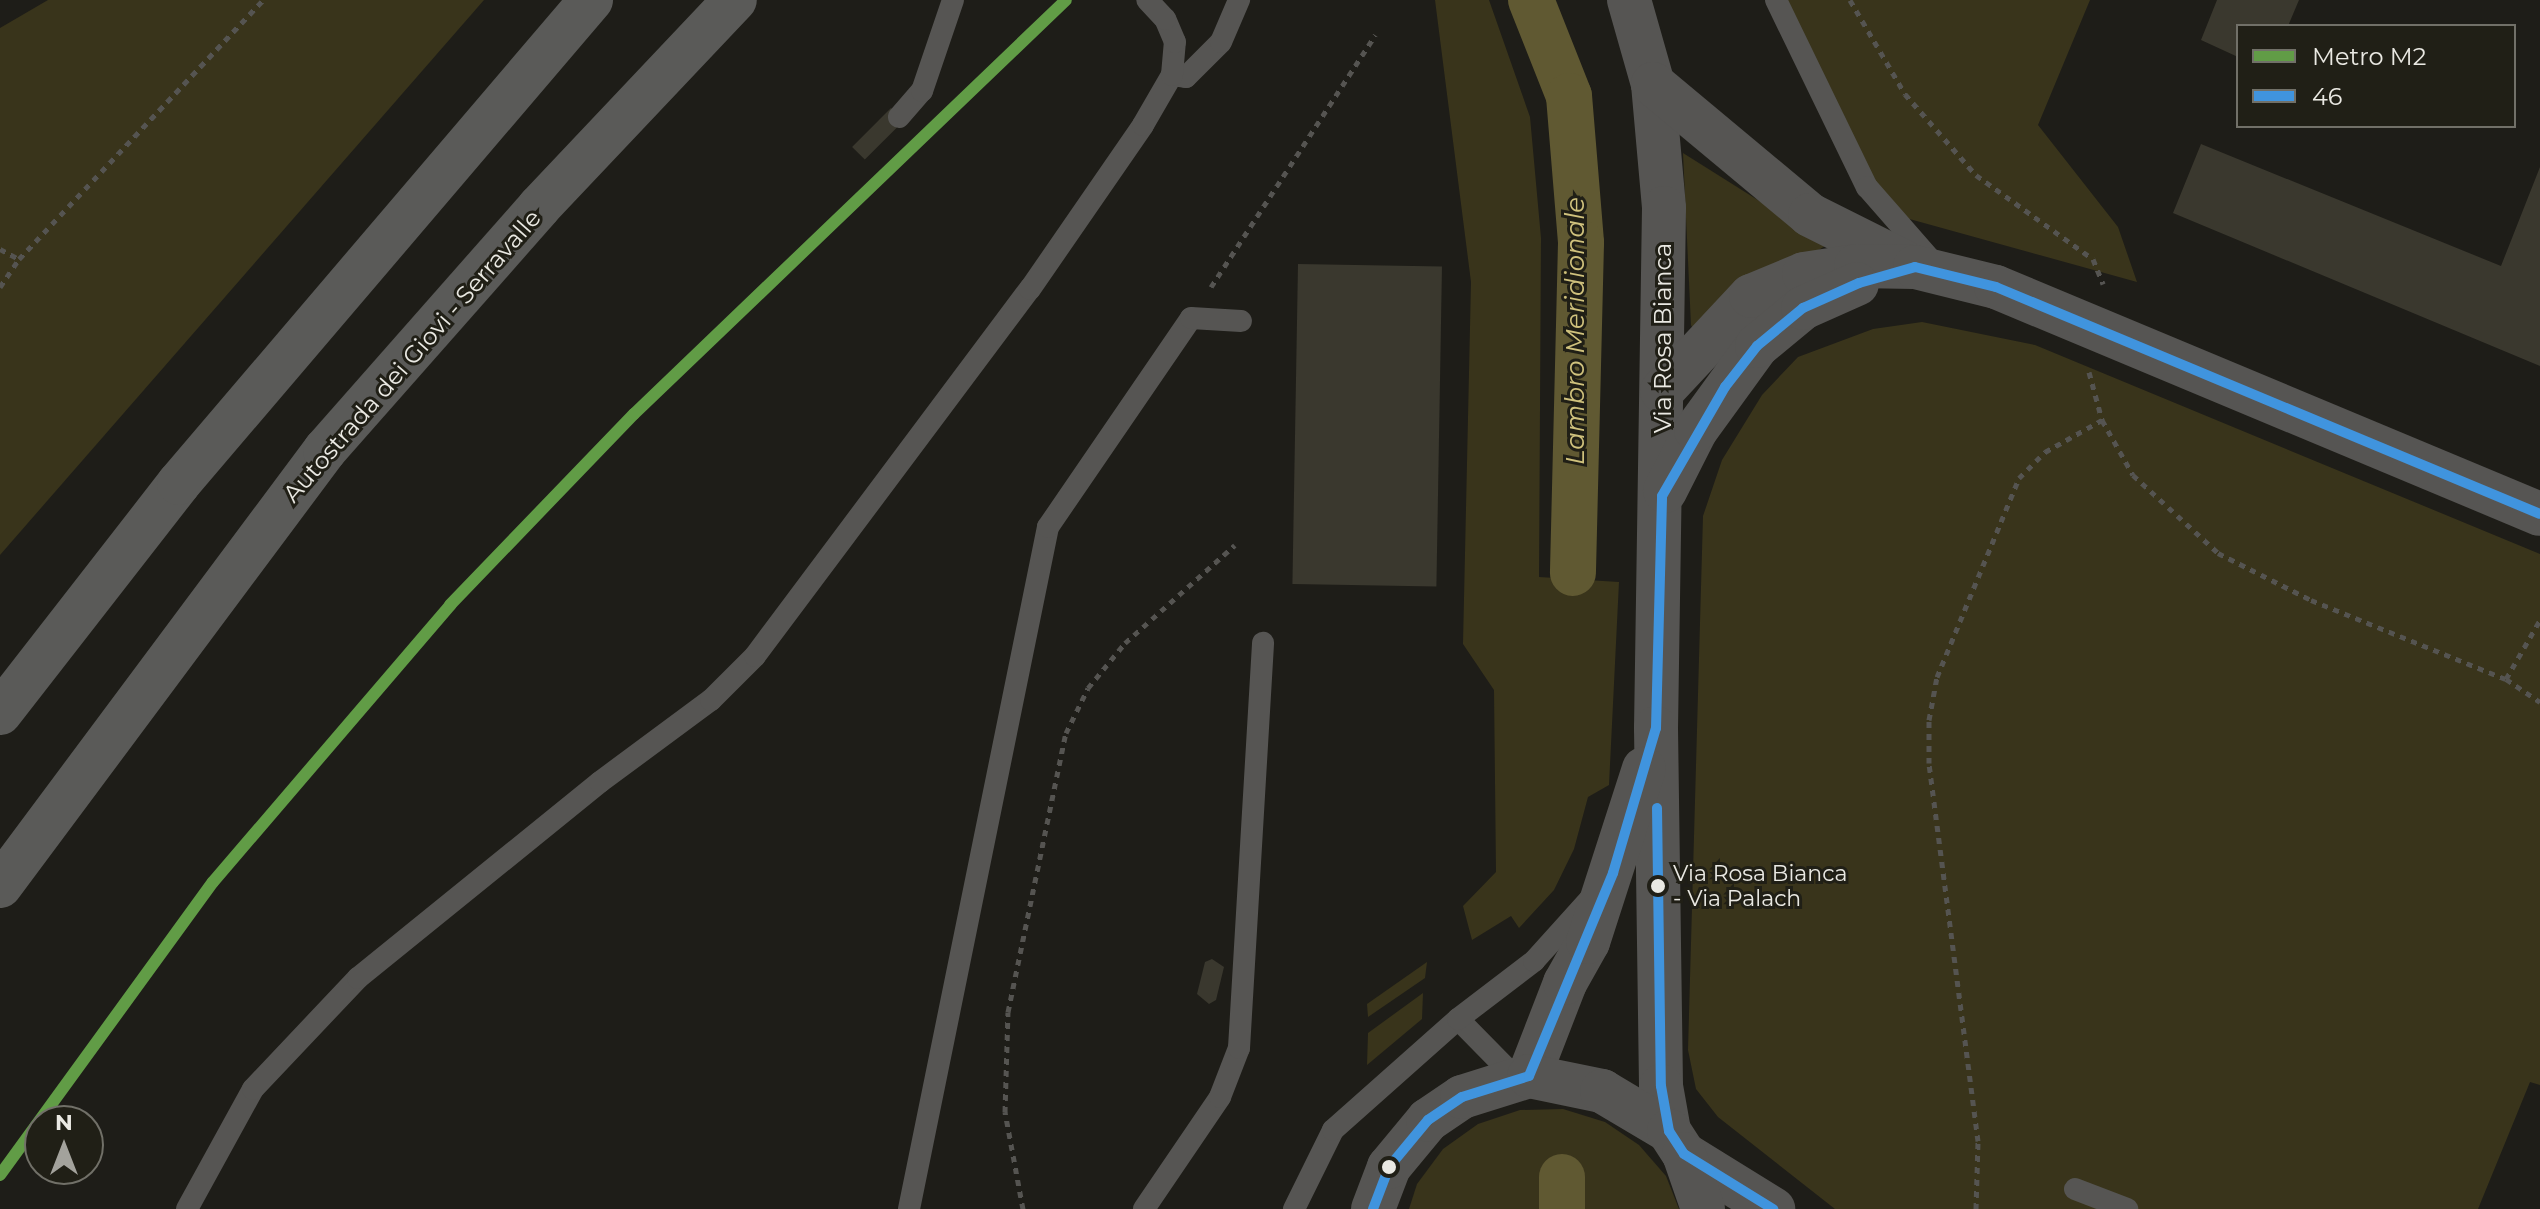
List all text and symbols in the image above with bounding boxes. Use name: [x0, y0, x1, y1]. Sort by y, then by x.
legend: [2236, 24, 2516, 128]
text: Metro M2: [2312, 42, 2426, 71]
text: 46: [2312, 82, 2342, 111]
water label: Lambro Meridionale: [1560, 197, 1592, 465]
street label: Autostrada dei Giovi - Serravalle: [277, 204, 547, 508]
street label: Via Rosa Bianca: [1649, 243, 1677, 433]
place label: Via Rosa Bianca - Via Palach: [1673, 860, 1848, 912]
marker: Via Rosa Bianca - Via Palach: [1650, 878, 1666, 894]
north arrow: [24, 1105, 104, 1185]
text: N: [55, 1109, 73, 1136]
unlabelled marker: [1381, 1159, 1397, 1175]

